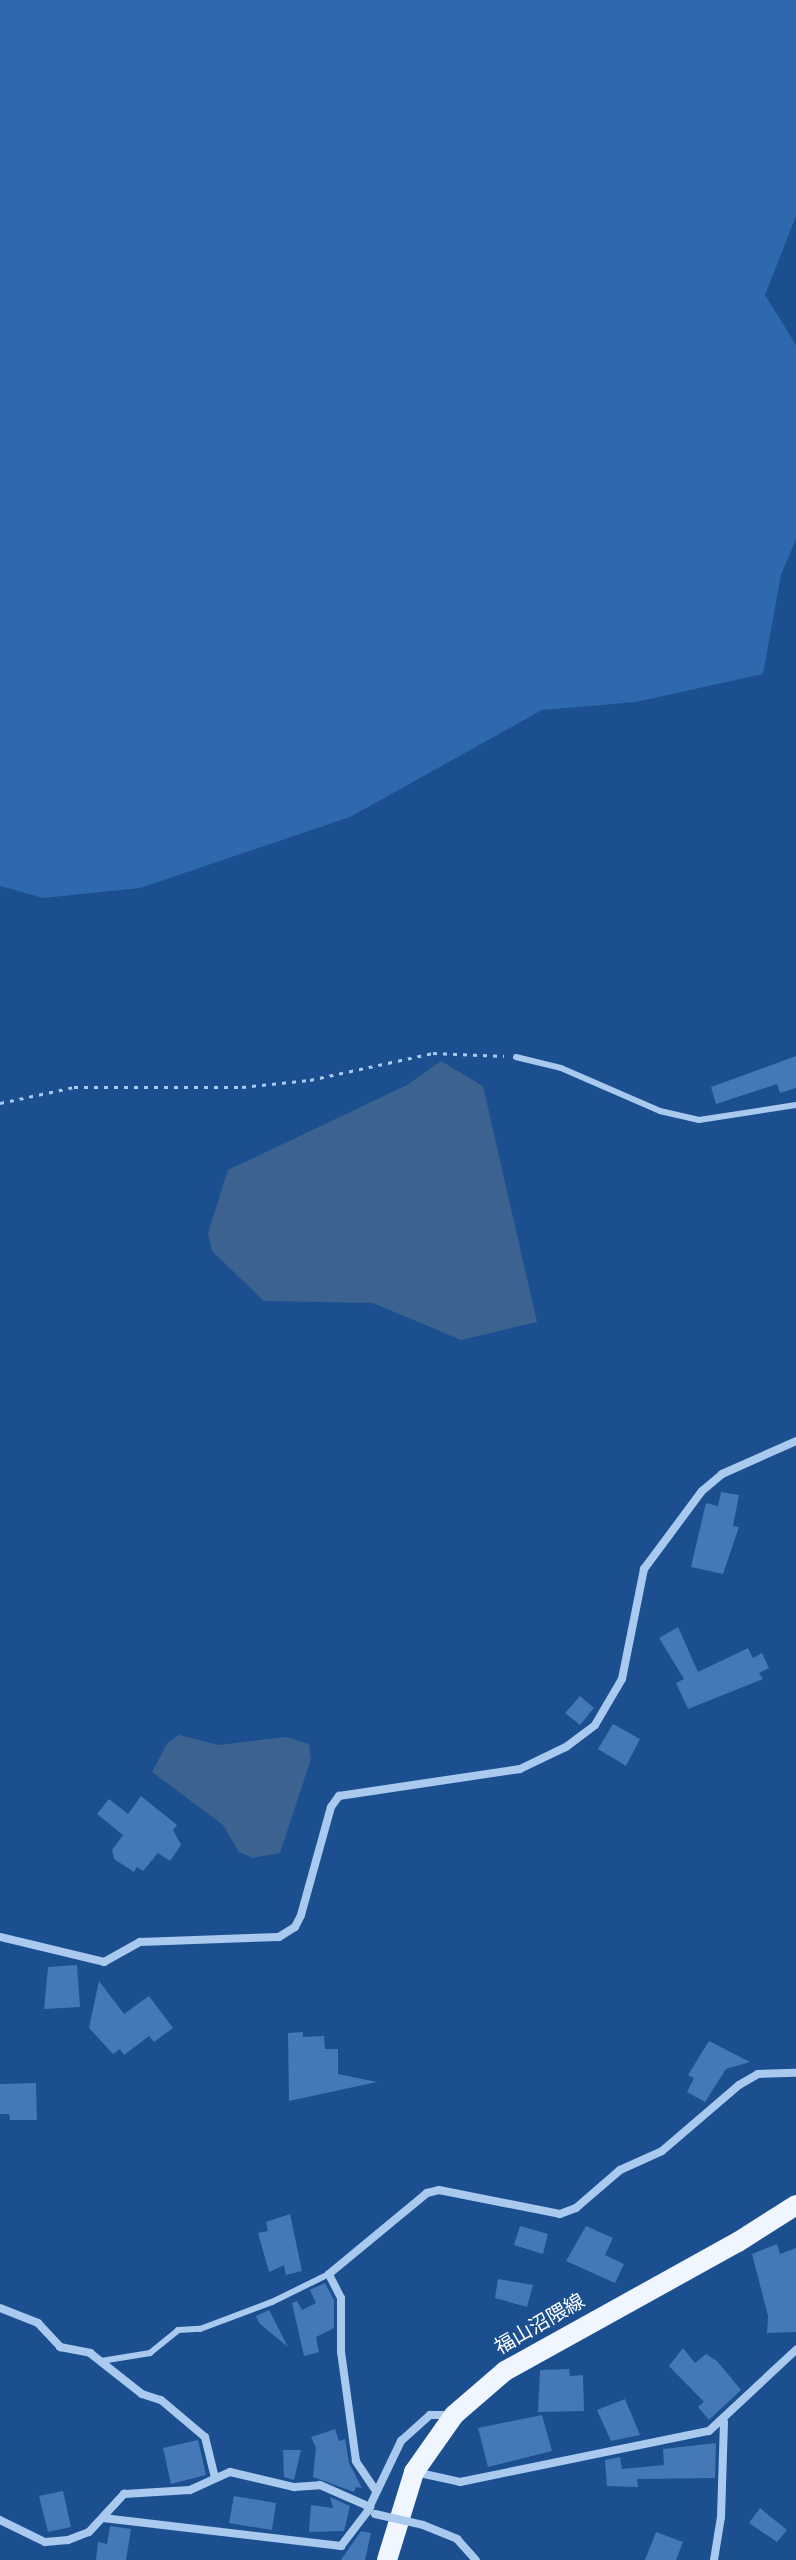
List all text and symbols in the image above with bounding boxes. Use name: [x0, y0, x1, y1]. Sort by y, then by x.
street label: 福山沼隈線: [491, 2290, 589, 2360]

